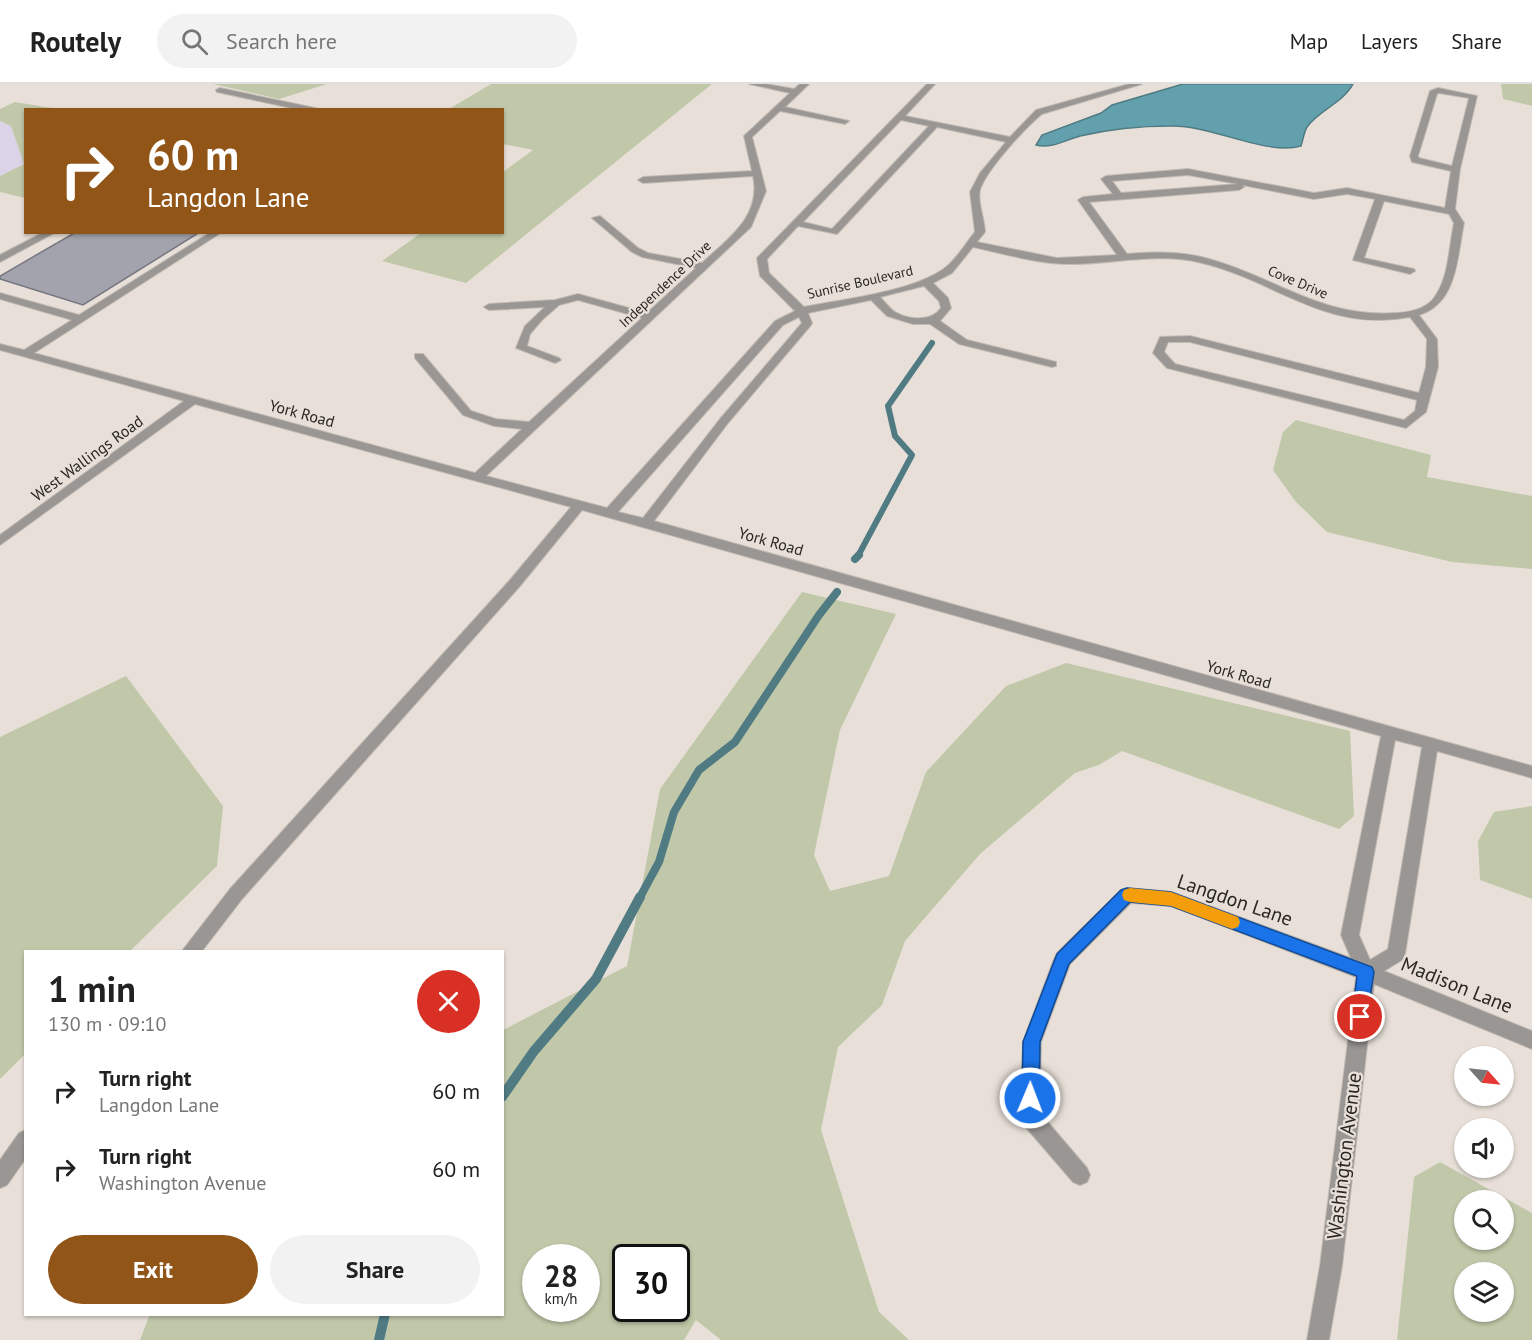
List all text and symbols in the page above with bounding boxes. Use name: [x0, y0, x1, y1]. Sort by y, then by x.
search box: [157, 14, 577, 68]
text: Routely: [30, 23, 121, 60]
icon: search: [178, 25, 211, 58]
text: Search here: [226, 27, 337, 55]
text: Map: [1290, 28, 1328, 55]
text: Layers: [1361, 28, 1418, 55]
text: Share: [1451, 28, 1502, 55]
text: 60 m: [147, 127, 239, 182]
icon: right: [48, 132, 126, 210]
text: Langdon Lane: [147, 180, 309, 214]
street label: Independence Drive: [615, 237, 715, 331]
street label: Sunrise Boulevard: [805, 261, 915, 303]
street label: Cove Drive: [1265, 261, 1331, 303]
street label: York Road: [267, 395, 337, 431]
street label: West Wallings Road: [27, 411, 147, 505]
street label: York Road: [736, 522, 806, 560]
street label: York Road: [1204, 655, 1274, 693]
street label: Langdon Lane: [1174, 868, 1296, 932]
street label: Madison Lane: [1397, 951, 1517, 1019]
text: 1 min: [48, 965, 136, 1012]
button: close: [417, 970, 480, 1033]
pin: [1334, 991, 1385, 1042]
icon: arrive: [1343, 1000, 1376, 1033]
text: 130 m · 09:10: [48, 1011, 166, 1037]
north arrow: [1454, 1046, 1514, 1106]
map controls: [1454, 1046, 1514, 1322]
text: Turn right: [99, 1064, 191, 1092]
position arrow: [998, 1066, 1062, 1130]
street label: Washington Avenue: [1321, 1071, 1367, 1241]
icon: right: [48, 1075, 81, 1108]
text: 60 m: [432, 1077, 480, 1105]
text: Langdon Lane: [99, 1092, 219, 1118]
button: sound: [1454, 1118, 1514, 1178]
text: Turn right: [99, 1142, 191, 1170]
icon: right: [48, 1153, 81, 1186]
text: 60 m: [432, 1155, 480, 1183]
text: Washington Avenue: [99, 1170, 266, 1196]
button: search: [1454, 1190, 1514, 1250]
button: Exit: [48, 1235, 258, 1304]
button: Share: [270, 1235, 480, 1304]
speed limit sign: 30: [612, 1244, 690, 1322]
text: 28: [544, 1256, 578, 1295]
button: layers: [1454, 1262, 1514, 1322]
text: km/h: [545, 1289, 577, 1308]

